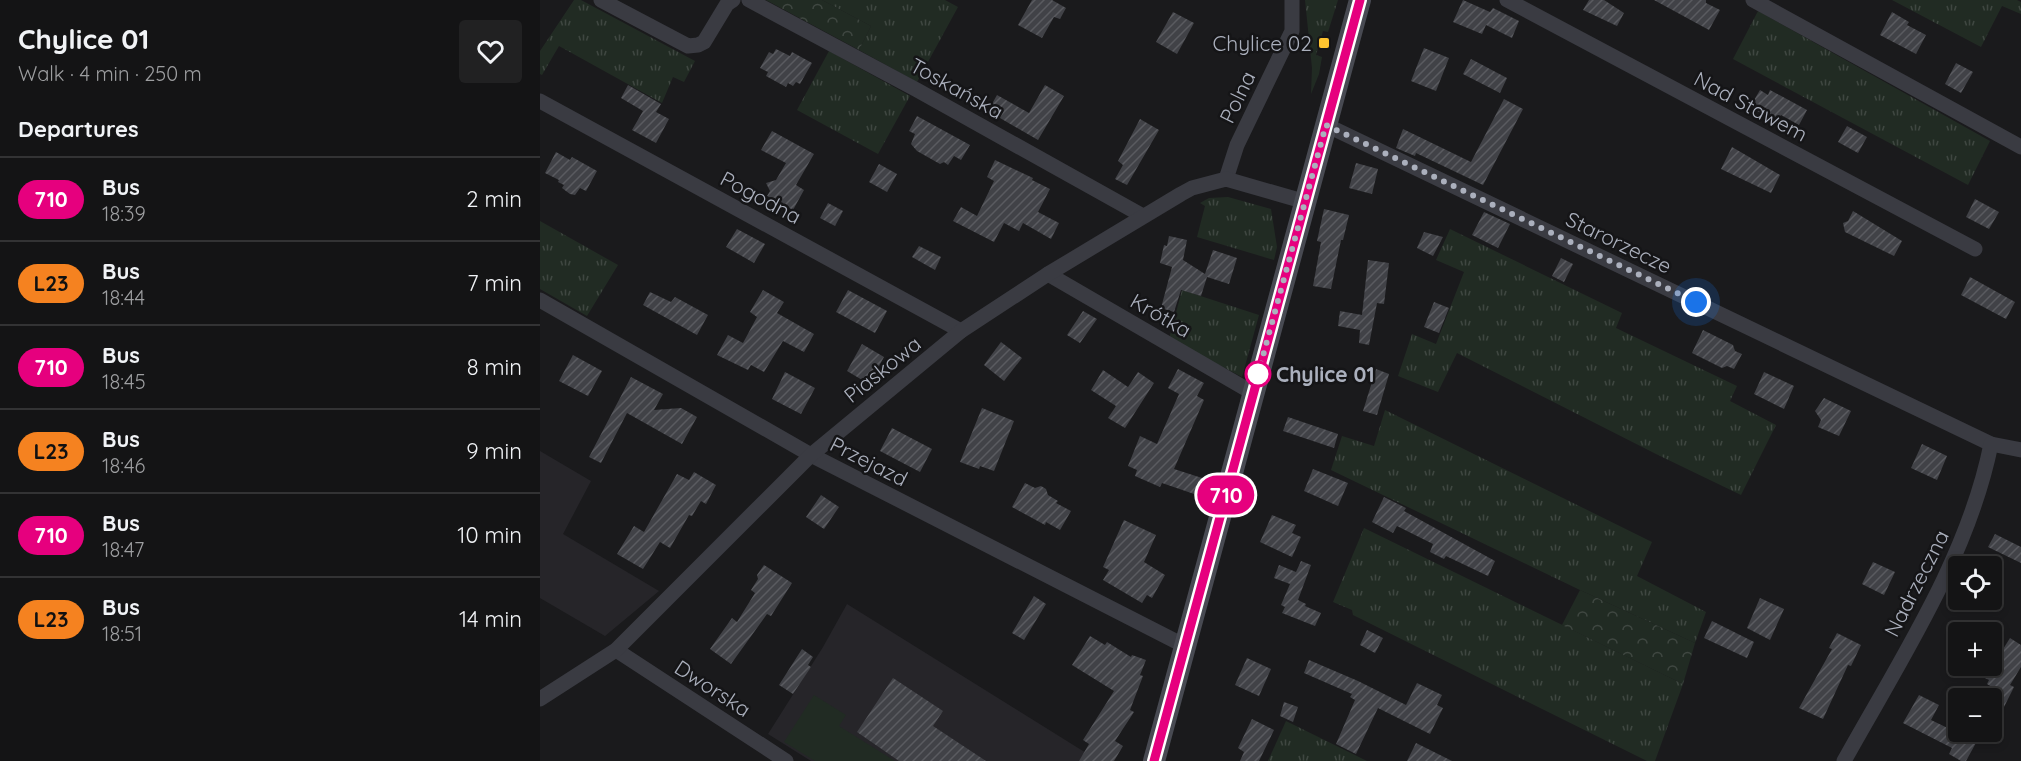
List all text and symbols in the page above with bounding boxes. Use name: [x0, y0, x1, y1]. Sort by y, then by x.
button: heart: [459, 20, 522, 83]
text: Chylice 01: [18, 21, 149, 56]
place label: Chylice 02: [1213, 30, 1312, 56]
marker: Chylice 02: [1317, 36, 1331, 50]
street label: Toskańska: [906, 52, 1008, 124]
text: Walk · 4 min · 250 m: [18, 61, 202, 86]
street label: Nad Stawem: [1690, 65, 1812, 147]
street label: Polna: [1213, 67, 1261, 127]
text: Departures: [18, 115, 139, 143]
street label: Pogodna: [716, 165, 806, 229]
text: Bus: [102, 173, 140, 201]
text: 2 min: [466, 185, 522, 213]
text: 710: [34, 186, 68, 212]
text: 18:39: [102, 201, 146, 226]
street label: Starorzecze: [1562, 205, 1676, 279]
text: Bus: [102, 257, 140, 285]
text: 7 min: [467, 269, 522, 297]
text: L23: [33, 270, 69, 296]
text: 18:44: [102, 285, 145, 310]
street label: Krótka: [1126, 287, 1196, 343]
your location: [1681, 287, 1711, 317]
street label: Piaskowa: [838, 330, 926, 408]
text: Bus: [102, 341, 140, 369]
text: 8 min: [467, 353, 522, 381]
text: 710: [34, 354, 68, 380]
marker: Chylice 01: [1245, 361, 1271, 387]
place label: Chylice 01: [1276, 361, 1375, 387]
text: 18:45: [102, 369, 146, 394]
text: Bus: [102, 425, 140, 453]
street label: Przejazd: [826, 431, 912, 491]
text: 9 min: [466, 437, 522, 465]
text: L23: [33, 438, 69, 464]
text: 18:46: [102, 453, 145, 478]
line badge: 710: [1192, 476, 1260, 514]
text: 710: [1209, 482, 1243, 508]
text: Bus: [102, 509, 140, 537]
text: 10 min: [457, 521, 522, 549]
text: 710: [34, 522, 68, 548]
street label: Nadrzeczna: [1878, 525, 1954, 641]
text: 18:47: [102, 537, 144, 562]
map controls: [1948, 556, 2002, 742]
button: locate: [1948, 556, 2002, 610]
text: Bus: [102, 593, 140, 621]
text: 14 min: [459, 605, 522, 633]
text: L23: [33, 606, 69, 632]
text: 18:51: [102, 621, 142, 646]
button: +: [1948, 622, 2002, 676]
street label: Dworska: [670, 654, 756, 722]
button: −: [1948, 688, 2002, 742]

